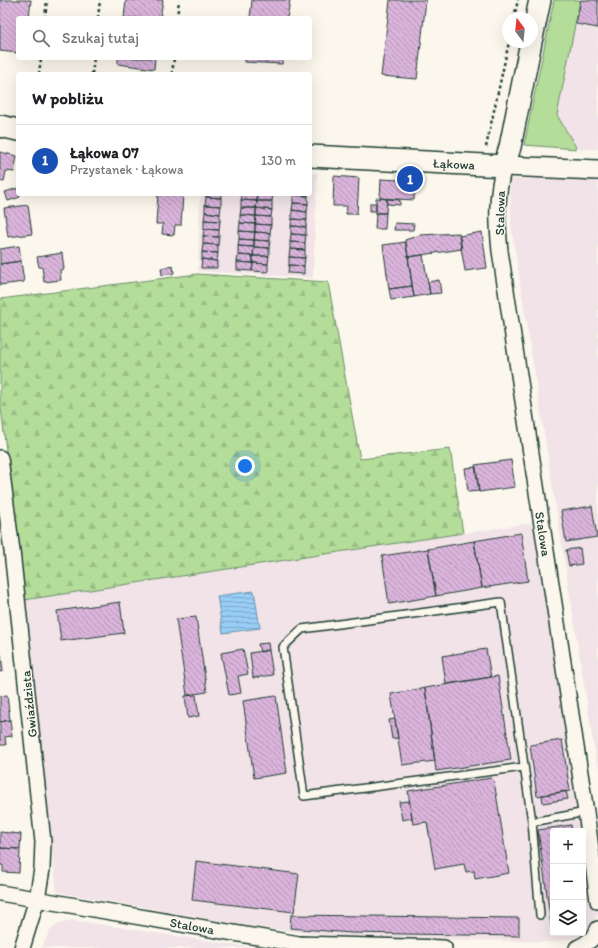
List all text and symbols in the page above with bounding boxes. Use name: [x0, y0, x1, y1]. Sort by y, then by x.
north arrow: [502, 12, 538, 48]
search box: [16, 16, 312, 60]
icon: search: [30, 27, 52, 49]
text: Szukaj tutaj: [62, 29, 139, 47]
text: W pobliżu: [32, 88, 103, 108]
text: Łąkowa 07: [70, 144, 139, 162]
text: 1: [42, 153, 48, 168]
text: 130 m: [261, 153, 296, 168]
street label: Łąkowa: [433, 155, 476, 173]
text: Przystanek · Łąkowa: [70, 162, 183, 177]
pin: 1: [397, 164, 423, 194]
street label: Stalowa: [492, 190, 508, 236]
your location: [235, 456, 255, 476]
street label: Stalowa: [532, 511, 554, 558]
street label: Gwiaździsta: [18, 670, 40, 738]
map controls: [550, 828, 586, 936]
button: +: [550, 828, 586, 864]
button: −: [550, 864, 586, 900]
button: layers: [550, 900, 586, 936]
street label: Stalowa: [169, 915, 216, 937]

